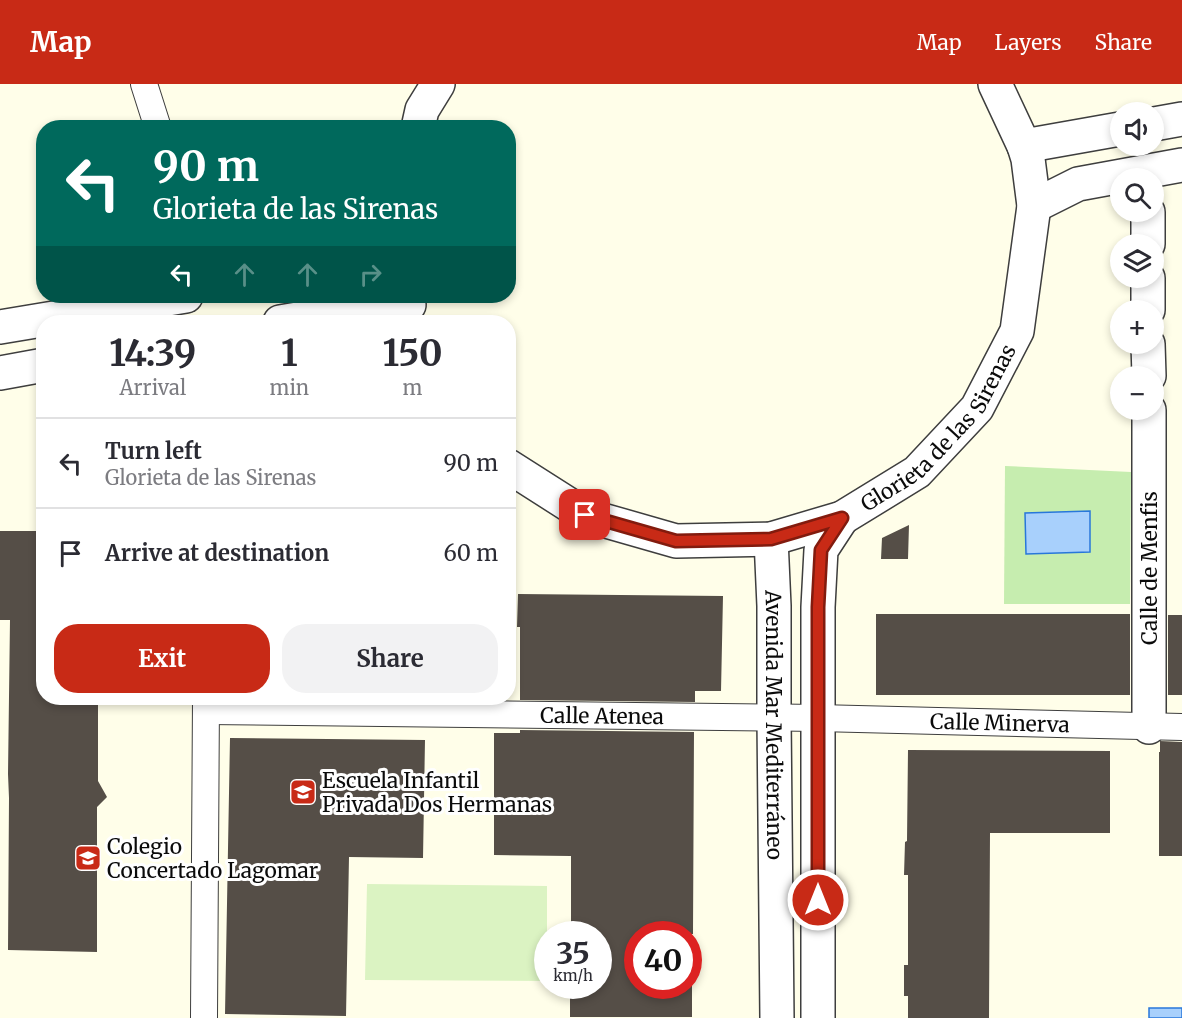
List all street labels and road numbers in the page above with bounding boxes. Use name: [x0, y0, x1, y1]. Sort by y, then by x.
street label: Glorieta de las Sirenas: [855, 339, 1021, 517]
street label: Calle de Menfis: [1136, 491, 1163, 645]
street label: Avenida Mar Mediterráneo: [760, 588, 789, 860]
street label: Calle Atenea: [540, 701, 664, 730]
street label: Calle Minerva: [930, 707, 1070, 738]

